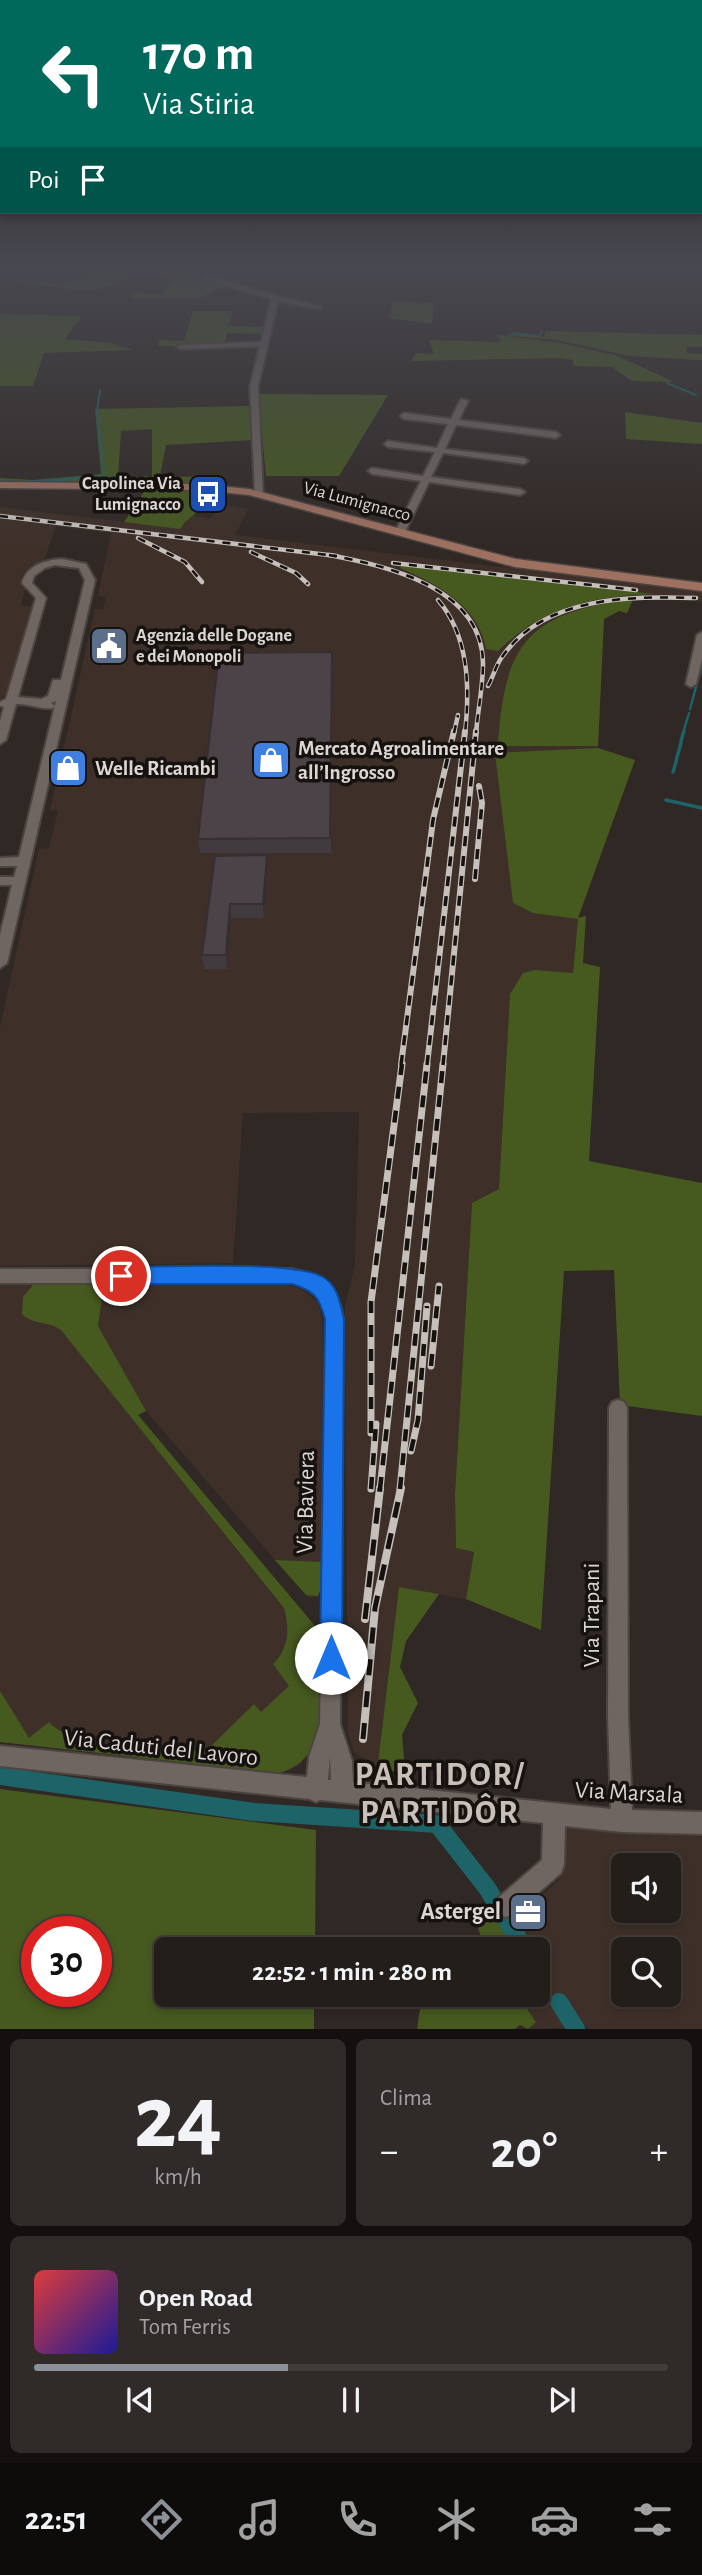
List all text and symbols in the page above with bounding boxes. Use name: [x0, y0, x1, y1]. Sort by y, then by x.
icon: left: [28, 28, 119, 119]
text: 170 m: [143, 30, 254, 79]
text: Via Stiria: [143, 88, 255, 120]
icon: arrive: [74, 161, 112, 199]
text: Poi: [28, 167, 60, 193]
bus stop icon: Capolinea Via Lumignacco: [187, 473, 229, 515]
place label: Capolinea Via Lumignacco: [82, 475, 181, 514]
street label: Via Lumignacco: [302, 479, 413, 525]
public building icon: Agenzia delle Dogane e dei Monopoli: [88, 625, 130, 667]
place label: Agenzia delle Dogane e dei Monopoli: [136, 627, 292, 666]
place label: Mercato Agroalimentare all’Ingrosso: [298, 738, 504, 783]
shop icon: Mercato Agroalimentare all’Ingrosso: [250, 739, 292, 781]
shop icon: Welle Ricambi: [47, 747, 89, 789]
place label: Welle Ricambi: [95, 758, 216, 779]
pin: [91, 1246, 151, 1306]
icon: arrive: [102, 1257, 140, 1295]
street label: Via Baviera: [293, 1450, 319, 1554]
street label: Via Trapani: [580, 1563, 604, 1667]
position arrow: [294, 1621, 368, 1695]
street label: Via Caduti del Lavoro: [63, 1726, 259, 1770]
district label: PARTIDOR/ PARTIDÔR: [355, 1759, 525, 1830]
street label: Via Marsala: [574, 1778, 684, 1808]
map controls: [611, 1853, 681, 2007]
button: sound: [611, 1853, 681, 1923]
office icon: Astergel: [507, 1891, 549, 1933]
place label: Astergel: [420, 1900, 501, 1924]
speed limit sign: 30: [21, 1916, 112, 2007]
button: search: [611, 1937, 681, 2007]
text: 22:52 · 1 min · 280 m: [252, 1959, 452, 1985]
text: 24: [134, 2073, 222, 2164]
text: Clima: [380, 2087, 432, 2110]
text: 20°: [491, 2125, 557, 2177]
text: −: [380, 2133, 398, 2171]
text: +: [650, 2133, 668, 2171]
text: km/h: [154, 2166, 202, 2189]
text: Open Road: [139, 2285, 253, 2311]
text: Tom Ferris: [139, 2316, 231, 2339]
icon: previous: [121, 2381, 159, 2419]
icon: pause: [332, 2381, 370, 2419]
icon: next: [543, 2381, 581, 2419]
icon: directions: [137, 2495, 186, 2544]
icon: music: [235, 2495, 284, 2544]
icon: phone: [333, 2495, 382, 2544]
icon: climate: [432, 2495, 481, 2544]
icon: car: [530, 2495, 579, 2544]
icon: filters: [628, 2495, 677, 2544]
text: 22:51: [25, 2503, 87, 2535]

